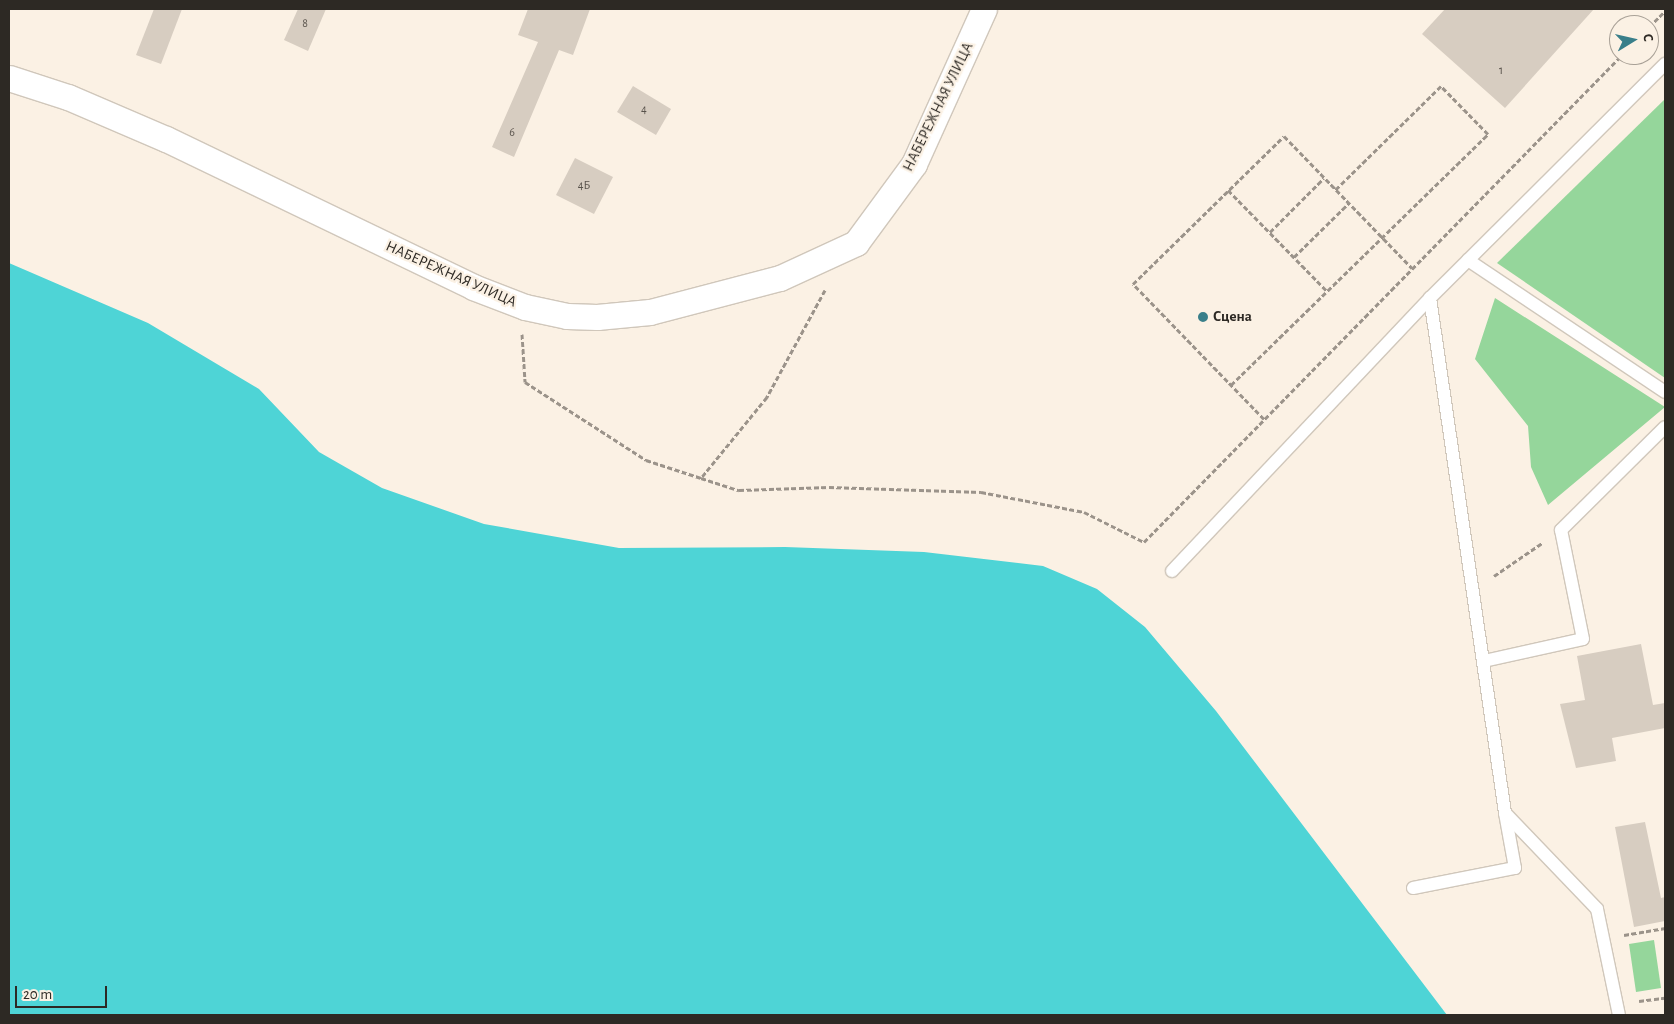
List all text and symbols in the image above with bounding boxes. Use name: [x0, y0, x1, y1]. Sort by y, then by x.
north arrow: [1609, 15, 1659, 65]
house number: 8: [302, 17, 308, 31]
text: С: [1640, 33, 1655, 43]
street label: НАБЕРЕЖНАЯ УЛИЦА: [899, 40, 977, 174]
house number: 1: [1499, 64, 1503, 78]
house number: 4: [641, 103, 647, 117]
house number: 6: [509, 126, 515, 140]
house number: 4Б: [578, 179, 590, 193]
street label: НАБЕРЕЖНАЯ УЛИЦА: [383, 237, 519, 311]
place label: Сцена: [1213, 308, 1252, 326]
marker: Сцена: [1197, 311, 1209, 323]
scale bar: [18, 976, 110, 1008]
text: 20 m: [23, 987, 52, 1002]

